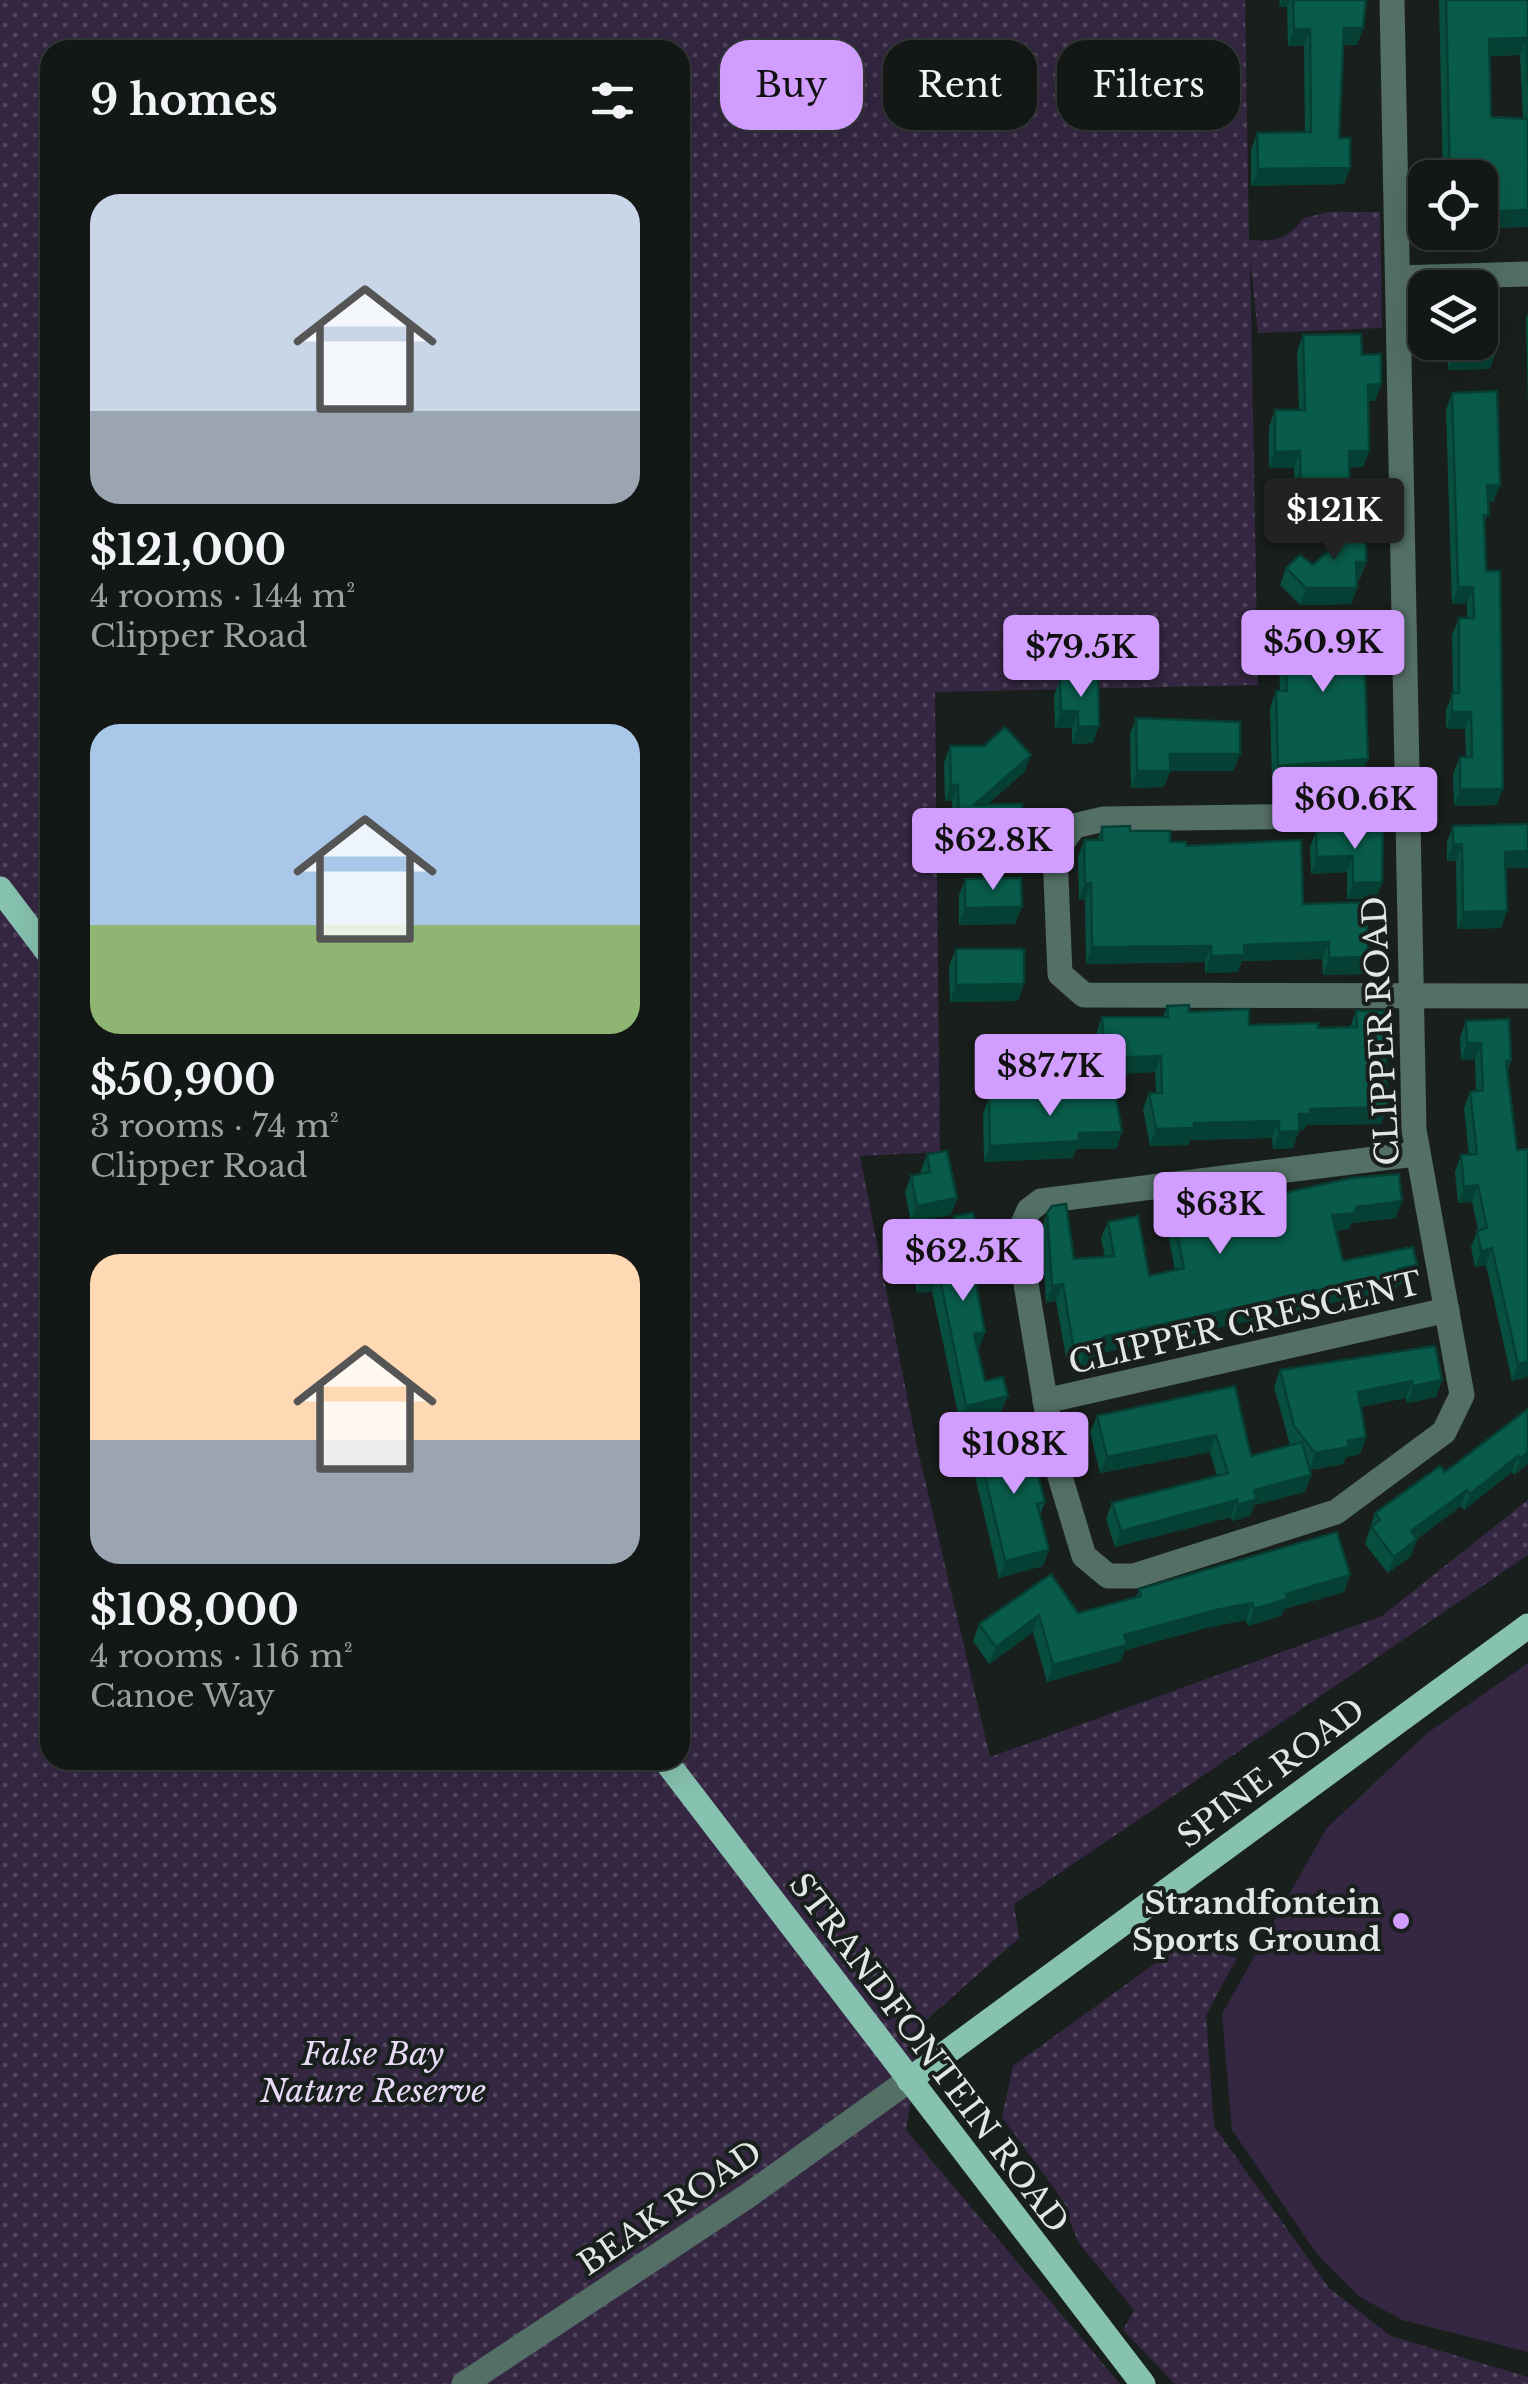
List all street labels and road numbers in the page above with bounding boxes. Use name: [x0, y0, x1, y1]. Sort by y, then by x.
street label: CLIPPER ROAD: [1354, 895, 1408, 1167]
street label: CLIPPER CRESCENT: [1065, 1263, 1426, 1383]
street label: SPINE ROAD: [1169, 1690, 1373, 1856]
street label: STRANDFONTEIN ROAD: [781, 1865, 1077, 2241]
street label: BEAK ROAD: [571, 2132, 769, 2284]

